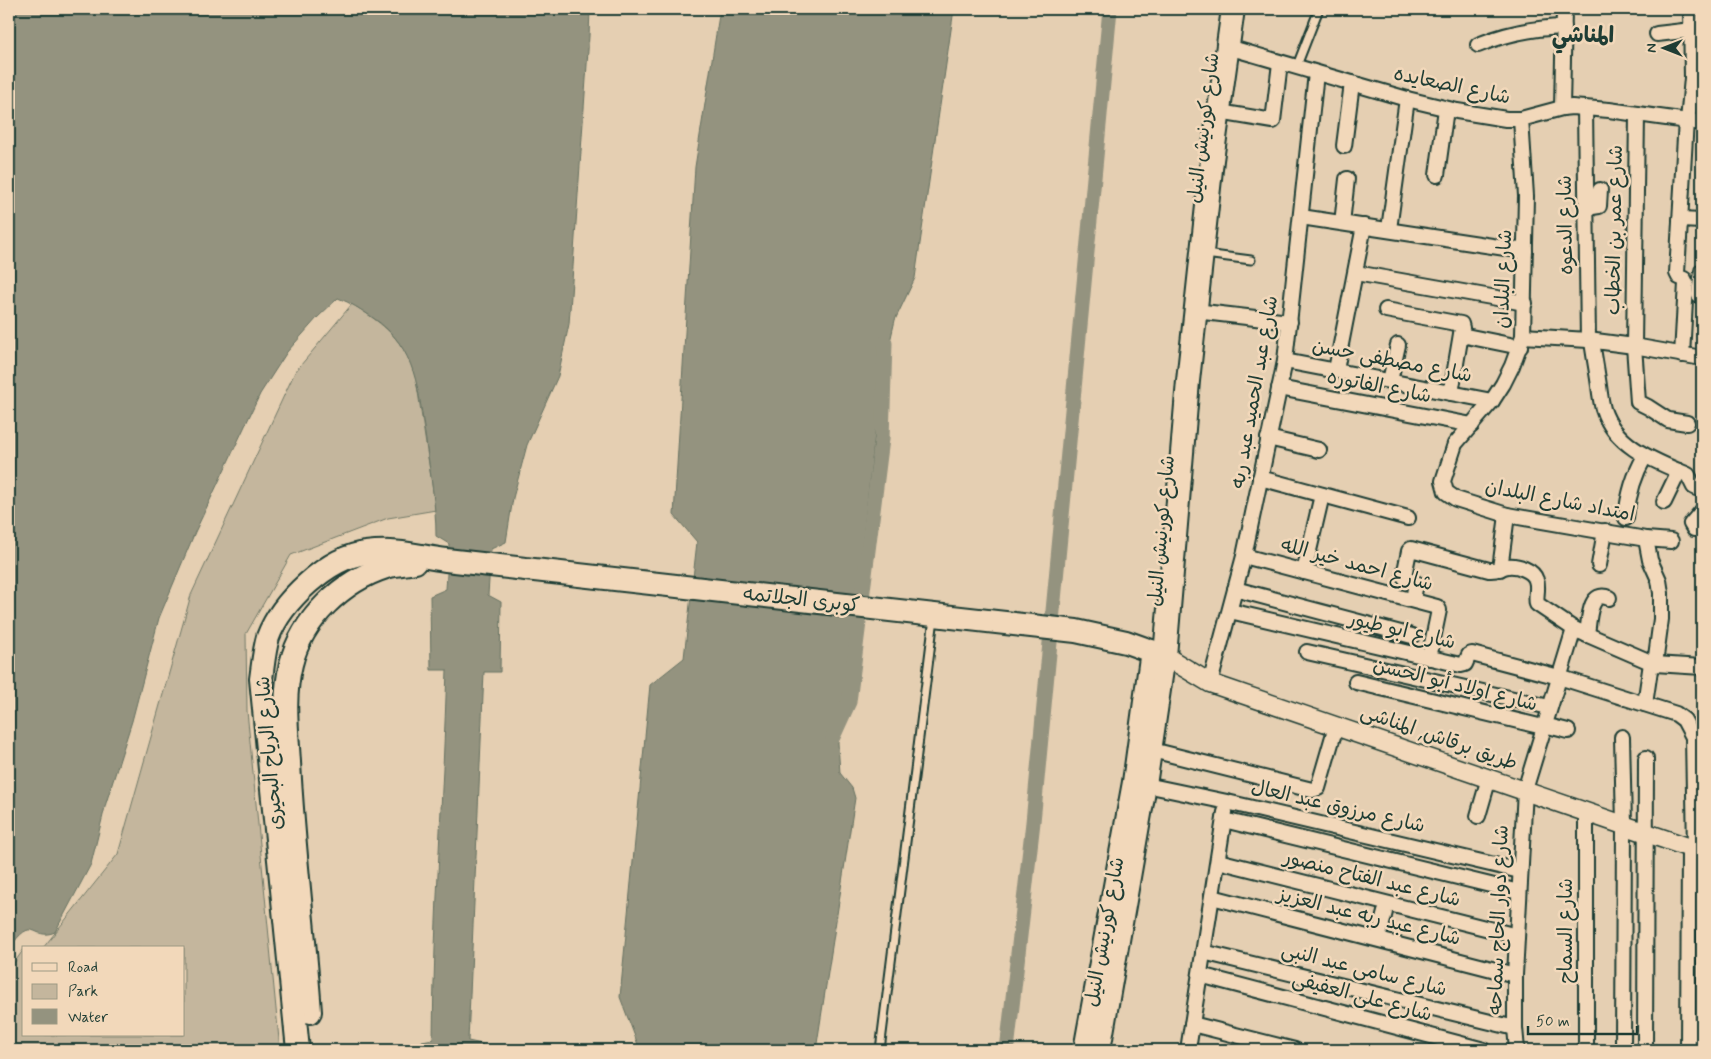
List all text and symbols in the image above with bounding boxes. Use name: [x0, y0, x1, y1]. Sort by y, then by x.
district label: المناشي: [1552, 22, 1614, 54]
north arrow: [1638, 22, 1688, 72]
text: N: [1643, 43, 1661, 53]
street label: شارع كورنيش النيل: [1181, 51, 1227, 205]
street label: شارع الصعايده: [1391, 60, 1513, 112]
street label: شارع عمر بن الخطاب: [1600, 145, 1630, 315]
street label: شارع الدعوه: [1552, 175, 1580, 275]
street label: شارع البلدان: [1489, 229, 1519, 329]
street label: شارع عبد الحميد عبد ربه: [1225, 293, 1285, 491]
street label: شارع مصطفى حسن: [1310, 332, 1474, 390]
street label: شارع الفاتوره: [1324, 364, 1434, 410]
street label: شارع كورنيش النيل: [1142, 454, 1182, 608]
street label: امتداد شارع البلدان: [1483, 473, 1637, 529]
street label: شارع احمد خير الله: [1278, 532, 1436, 598]
street label: كوبرى الجلاتمه: [741, 580, 861, 620]
street label: شارع ابو طيور: [1344, 605, 1458, 656]
street label: شارع اولاد أبو الحسن: [1370, 652, 1540, 718]
street label: شارع الرياح البحيرى: [250, 675, 290, 831]
street label: طريق برقاش, المناشى: [1357, 698, 1521, 778]
street label: شارع مرزوق عبد العال: [1248, 774, 1428, 840]
street label: شارع دوار الحاج سماحه: [1482, 824, 1516, 1016]
street label: شارع عبد الفتاح منصور: [1279, 843, 1463, 914]
street label: شارع كورنيش النيل: [1079, 855, 1131, 1009]
street label: شارع السماح: [1553, 878, 1580, 984]
street label: شارع عبد ربه عبد العزيز: [1273, 881, 1463, 953]
street label: شارع سامى عبد النبى: [1278, 936, 1450, 1004]
legend: [22, 946, 185, 1036]
text: Road: [68, 958, 98, 978]
street label: شارع على العفيفى: [1289, 965, 1435, 1029]
text: Park: [68, 982, 98, 1002]
scale bar: [1528, 1004, 1637, 1036]
text: Water: [68, 1008, 108, 1028]
text: 50 m: [1536, 1012, 1570, 1032]

